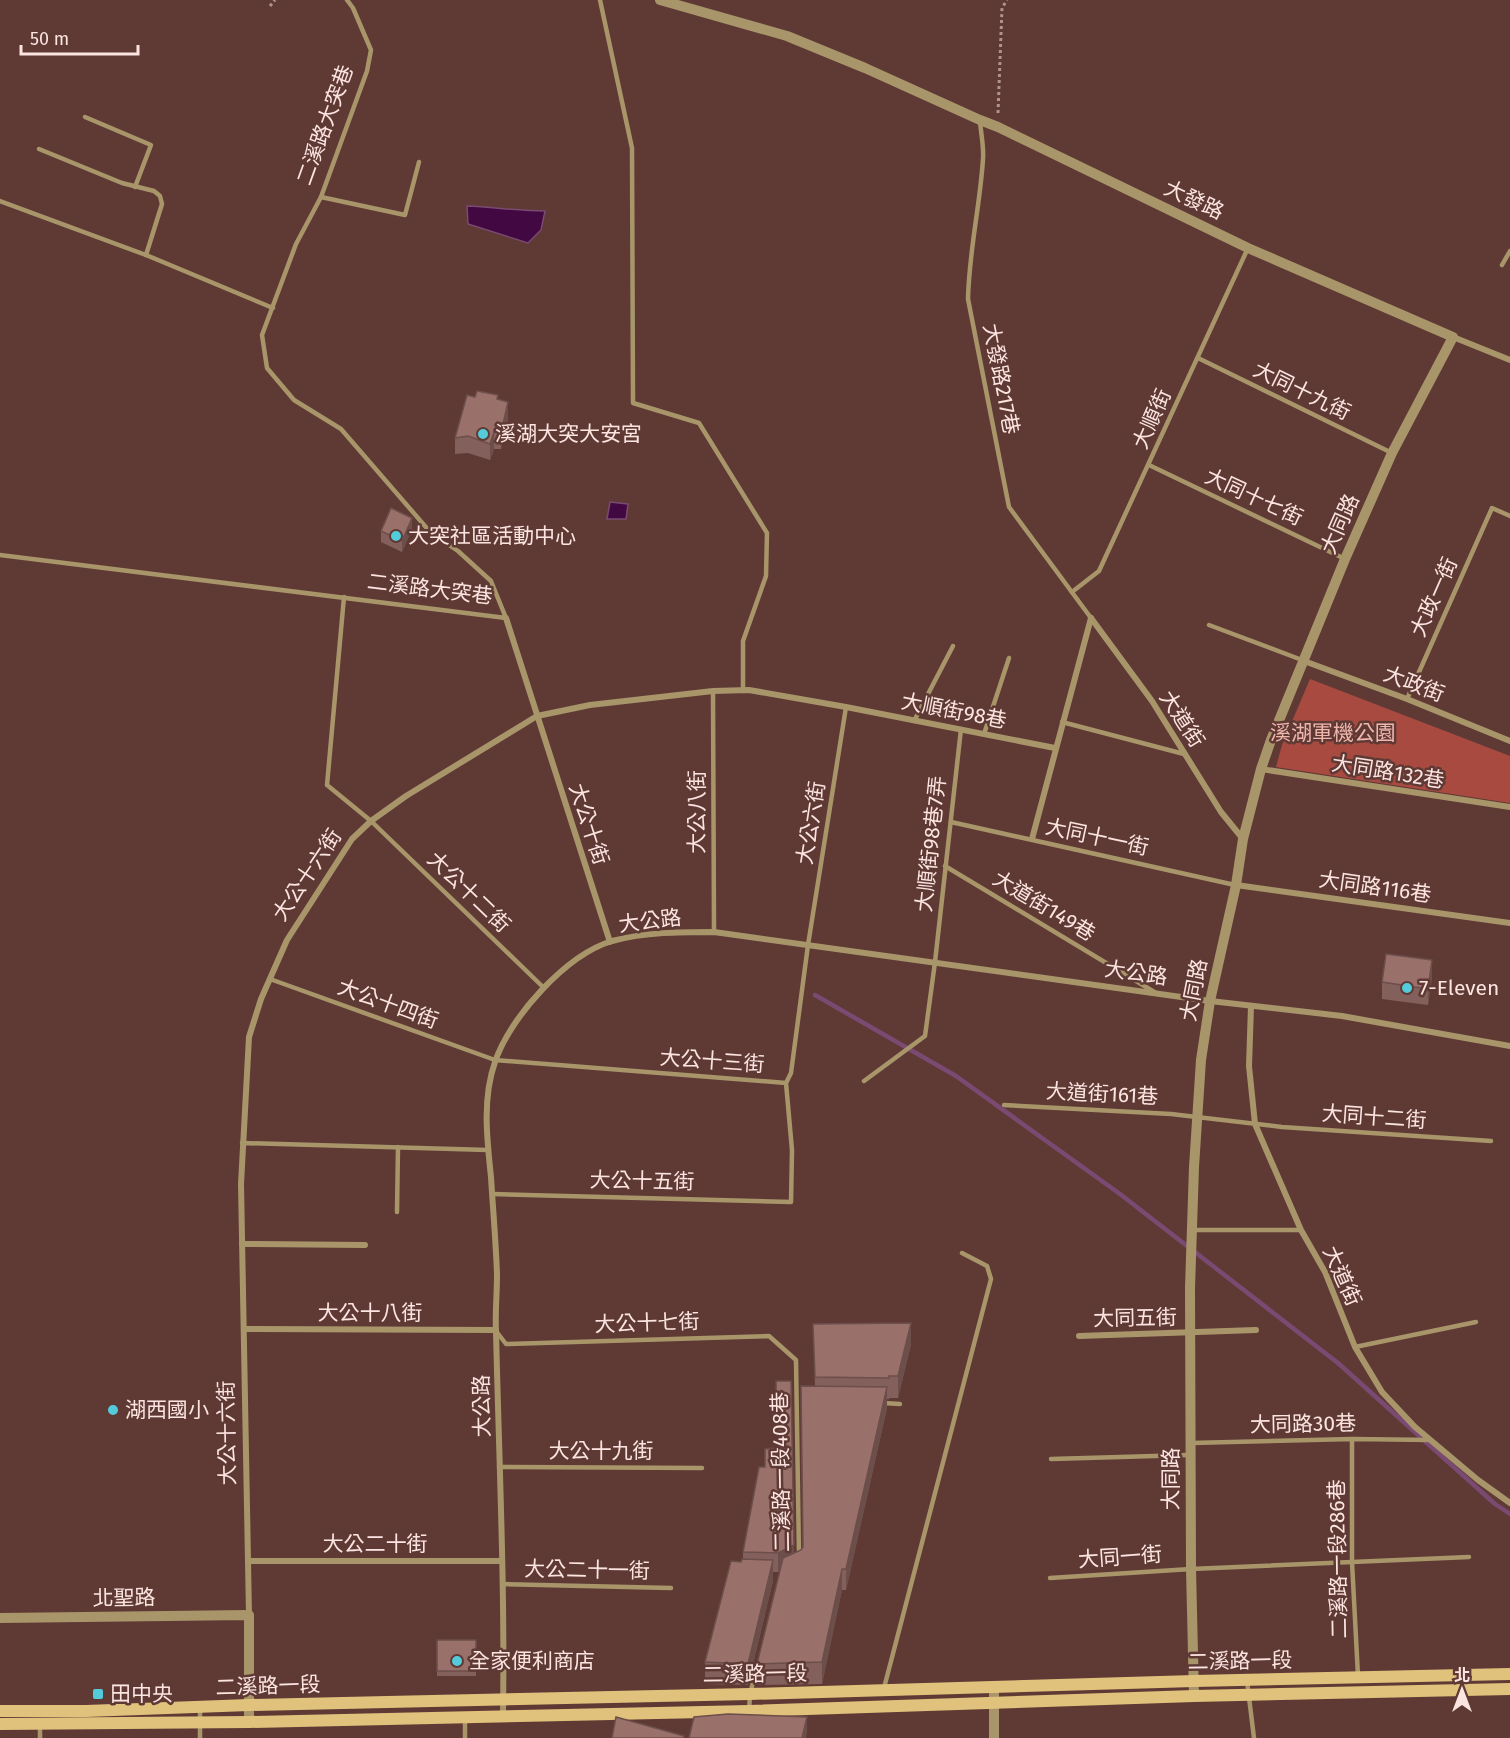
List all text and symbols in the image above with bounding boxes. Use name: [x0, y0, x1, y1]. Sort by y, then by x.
scale bar: [21, 18, 138, 56]
text: 50 m: [30, 28, 69, 50]
street label: 二溪路大突巷: [291, 61, 359, 189]
street label: 大發路: [1160, 175, 1228, 225]
street label: 大發路217巷: [978, 321, 1024, 437]
street label: 大同十九街: [1249, 356, 1355, 426]
street label: 大順街: [1127, 385, 1177, 453]
place label: 溪湖大突大安宮: [495, 421, 642, 447]
marker: 溪湖大突大安宮: [476, 427, 490, 441]
street label: 大同十七街: [1201, 463, 1307, 531]
street label: 大同路: [1315, 490, 1365, 558]
place label: 大突社區活動中心: [408, 523, 576, 549]
marker: 大突社區活動中心: [389, 529, 403, 543]
street label: 大政一街: [1405, 553, 1463, 641]
street label: 二溪路大突巷: [366, 568, 494, 610]
street label: 大政街: [1380, 661, 1448, 707]
street label: 大道街: [1154, 686, 1210, 752]
street label: 大順街98巷: [899, 688, 1009, 734]
park label: 溪湖軍機公園: [1270, 720, 1396, 746]
street label: 大同路132巷: [1330, 750, 1446, 794]
street label: 大公八街: [684, 770, 710, 854]
street label: 大順街98巷7弄: [911, 775, 951, 913]
street label: 大公六街: [792, 779, 830, 867]
street label: 大公十街: [564, 780, 614, 868]
street label: 大同十一街: [1043, 813, 1151, 861]
street label: 大公十六街: [267, 824, 347, 926]
street label: 大公十二街: [422, 846, 516, 938]
street label: 大道街149巷: [988, 865, 1100, 947]
street label: 大同路116巷: [1317, 866, 1433, 908]
street label: 大公路: [617, 904, 683, 938]
street label: 大公路: [1103, 956, 1169, 990]
street label: 大同路: [1175, 957, 1213, 1023]
street label: 大公十四街: [334, 974, 442, 1034]
place label: 7-Eleven: [1419, 975, 1499, 1001]
marker: 7-Eleven: [1400, 981, 1414, 995]
street label: 大公十三街: [659, 1044, 765, 1078]
street label: 大道街161巷: [1045, 1078, 1159, 1110]
street label: 大同十二街: [1321, 1100, 1427, 1134]
street label: 大公十五街: [589, 1167, 695, 1195]
street label: 大道街: [1317, 1242, 1367, 1310]
street label: 大公十八街: [318, 1300, 423, 1326]
street label: 大同五街: [1093, 1304, 1177, 1332]
street label: 大公十七街: [594, 1308, 700, 1338]
street label: 大公路: [468, 1374, 496, 1438]
street label: 大公十六街: [213, 1380, 241, 1486]
street label: 二溪路一段408巷: [767, 1392, 795, 1552]
place label: 湖西國小: [125, 1397, 209, 1423]
marker: 湖西國小: [106, 1403, 120, 1417]
street label: 大同路30巷: [1250, 1410, 1356, 1438]
street label: 大公十九街: [549, 1438, 654, 1464]
street label: 大同路: [1158, 1448, 1184, 1511]
street label: 二溪路一段286巷: [1324, 1479, 1352, 1639]
street label: 大公二十街: [323, 1531, 428, 1557]
street label: 大同一街: [1077, 1541, 1163, 1573]
street label: 大公二十一街: [524, 1556, 650, 1584]
street label: 北聖路: [92, 1584, 156, 1612]
street label: 二溪路一段: [1187, 1647, 1293, 1675]
place label: 全家便利商店: [469, 1648, 595, 1674]
marker: 全家便利商店: [450, 1654, 464, 1668]
street label: 二溪路一段: [702, 1660, 808, 1688]
north arrow: [1432, 1660, 1492, 1720]
text: 北: [1454, 1666, 1470, 1685]
street label: 二溪路一段: [215, 1671, 321, 1701]
place label: 田中央: [110, 1681, 173, 1707]
marker: 田中央: [91, 1687, 105, 1701]

